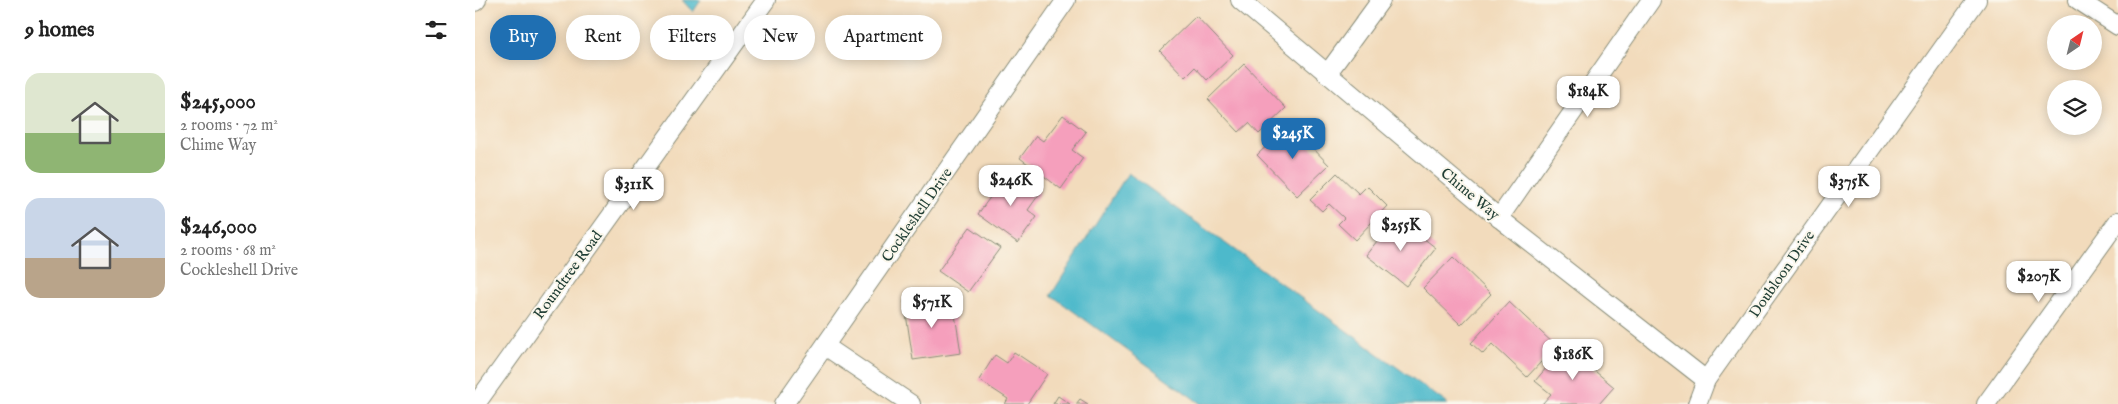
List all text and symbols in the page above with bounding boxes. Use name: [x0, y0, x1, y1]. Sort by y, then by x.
chip: Buy: [490, 15, 556, 60]
chip: Rent: [566, 15, 640, 60]
chip: Filters: [650, 15, 734, 60]
chip: New: [744, 15, 815, 60]
chip: Apartment: [825, 15, 942, 60]
north arrow: [2047, 15, 2103, 70]
map controls: [2047, 15, 2102, 135]
icon: filters: [422, 16, 450, 44]
text: 9 homes: [25, 17, 94, 44]
pin: $184K: [1553, 76, 1623, 118]
button: layers: [2047, 80, 2102, 135]
text: $184K: [1568, 82, 1608, 102]
text: $245,000: [180, 89, 256, 116]
icon: home: [65, 93, 125, 153]
text: 2 rooms · 72 m²: [180, 116, 278, 136]
pin: $245K: [1258, 118, 1328, 160]
text: $245K: [1272, 124, 1314, 144]
text: Chime Way: [180, 136, 256, 156]
street label: Cockleshell Drive: [877, 164, 957, 266]
pin: $246K: [976, 164, 1046, 207]
street label: Chime Way: [1437, 164, 1504, 225]
pin: $375K: [1814, 166, 1884, 208]
pin: $311K: [599, 168, 669, 211]
text: $246K: [990, 171, 1032, 191]
text: $375K: [1829, 172, 1869, 192]
text: $311K: [615, 175, 653, 195]
pin: $255K: [1366, 210, 1436, 252]
text: $246,000: [180, 214, 257, 241]
text: $255K: [1381, 216, 1421, 236]
icon: home: [65, 218, 125, 278]
street label: Roundtree Road: [530, 226, 607, 323]
street label: Doubloon Drive: [1745, 227, 1819, 321]
text: 2 rooms · 68 m²: [180, 241, 276, 261]
pin: $207K: [2004, 260, 2074, 303]
text: Cockleshell Drive: [180, 261, 298, 281]
text: $207K: [2017, 267, 2061, 287]
pin: $571K: [897, 286, 967, 329]
text: $571K: [912, 293, 952, 313]
pin: $186K: [1538, 338, 1608, 381]
text: $186K: [1553, 345, 1593, 365]

